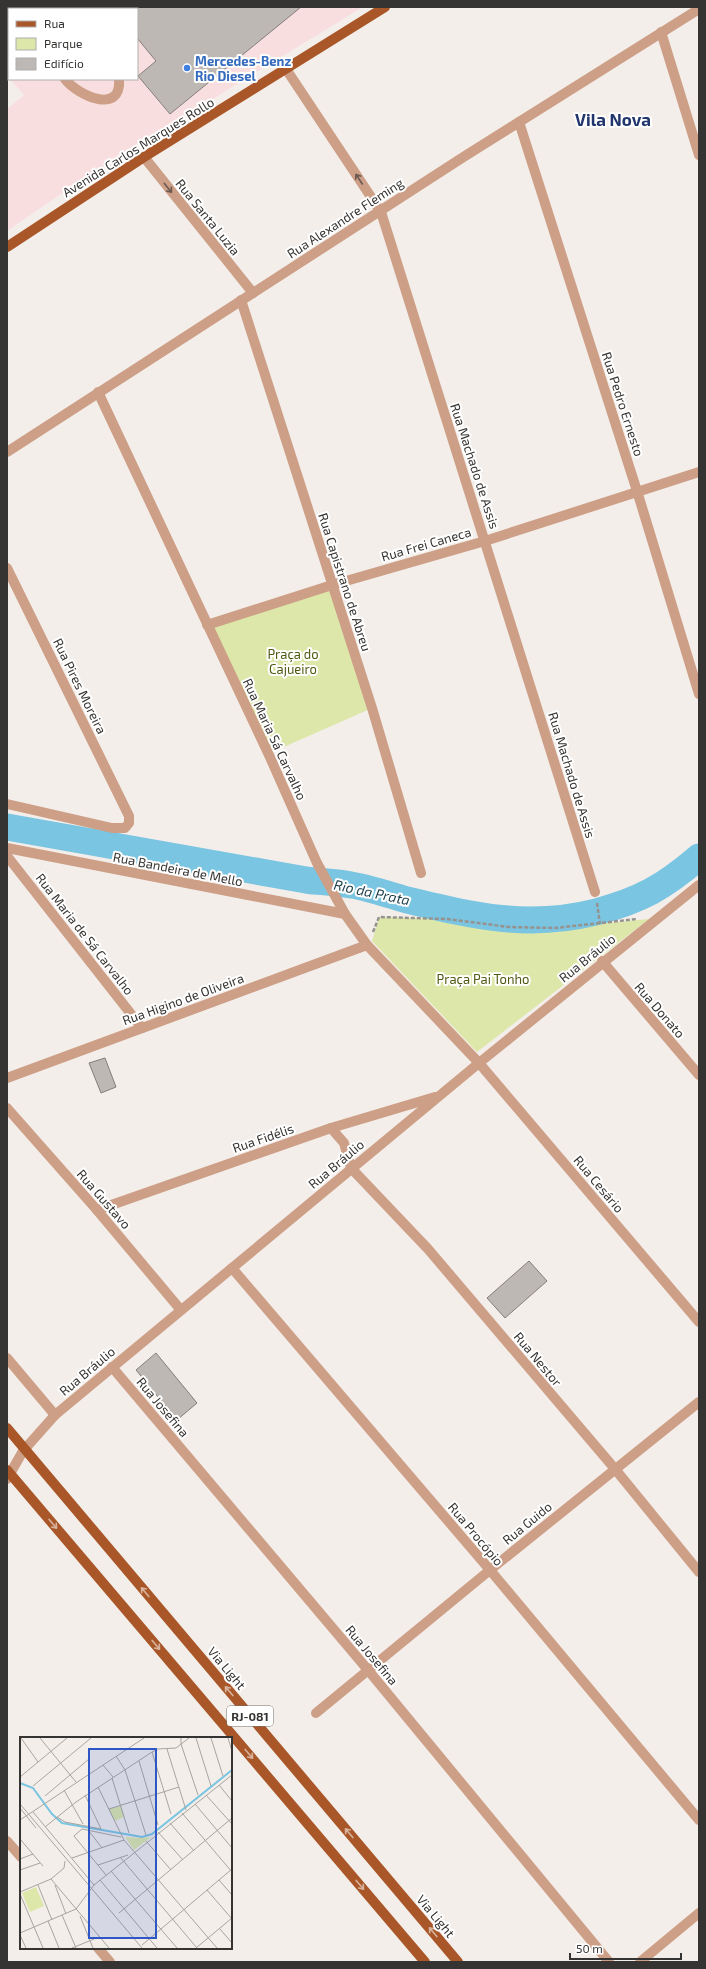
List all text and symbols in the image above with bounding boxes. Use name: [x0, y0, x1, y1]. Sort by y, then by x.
legend: [8, 8, 138, 80]
text: Rua: [44, 16, 65, 30]
text: Parque: [44, 36, 82, 50]
place label: Mercedes-Benz Rio Diesel: [195, 53, 291, 84]
text: Edifício: [44, 56, 84, 70]
marker: Mercedes-Benz Rio Diesel: [182, 63, 192, 73]
street label: Avenida Carlos Marques Rollo: [59, 94, 217, 200]
district label: Vila Nova: [575, 109, 651, 129]
street label: Rua Alexandre Fleming: [284, 174, 406, 262]
one-way arrow: [355, 174, 363, 185]
street label: Rua Santa Luzia: [172, 176, 244, 258]
one-way arrow: [164, 182, 173, 193]
street label: Rua Pedro Ernesto: [599, 350, 647, 458]
street label: Rua Machado de Assis: [447, 401, 503, 531]
street label: Rua Capistrano de Abreu: [315, 511, 375, 653]
street label: Rua Frei Caneca: [379, 523, 473, 565]
street label: Rua Pires Moreira: [50, 636, 110, 736]
park label: Praça do Cajueiro: [267, 646, 319, 677]
street label: Rua Maria Sá Carvalho: [240, 676, 310, 802]
street label: Rua Machado de Assis: [545, 710, 599, 840]
street label: Rua Bandeira de Mello: [112, 849, 244, 889]
street label: Rua Maria de Sá Carvalho: [33, 870, 137, 998]
water label: Rio da Prata: [332, 876, 412, 908]
street label: Rua Bráulio: [556, 930, 618, 986]
street label: Rua Higino de Oliveira: [120, 970, 246, 1028]
park label: Praça Pai Tonho: [437, 971, 529, 988]
street label: Rua Donato: [631, 979, 689, 1041]
street label: Rua Fidélis: [230, 1120, 296, 1156]
street label: Rua Bráulio: [305, 1136, 367, 1192]
street label: Rua Cesário: [571, 1152, 627, 1216]
street label: Rua Gustavo: [74, 1166, 134, 1232]
street label: Rua Nestor: [511, 1329, 565, 1389]
street label: Rua Bráulio: [56, 1343, 118, 1399]
street label: Rua Josefina: [133, 1374, 193, 1440]
street label: Rua Guido: [499, 1498, 555, 1548]
street label: Rua Procópio: [445, 1499, 507, 1569]
one-way arrow: [49, 1519, 58, 1530]
one-way arrow: [141, 1586, 150, 1597]
street label: Rua Josefina: [342, 1622, 402, 1688]
one-way arrow: [151, 1639, 160, 1650]
street label: Via Light: [205, 1643, 249, 1693]
one-way arrow: [225, 1685, 234, 1696]
road number: RJ-081: [227, 1706, 273, 1726]
inset map: [20, 1737, 232, 1949]
one-way arrow: [244, 1749, 253, 1760]
one-way arrow: [345, 1828, 354, 1838]
one-way arrow: [356, 1880, 365, 1891]
street label: Via Light: [414, 1891, 458, 1941]
one-way arrow: [428, 1927, 437, 1938]
scale bar: [570, 1935, 681, 1961]
text: 50 m: [576, 1941, 603, 1955]

